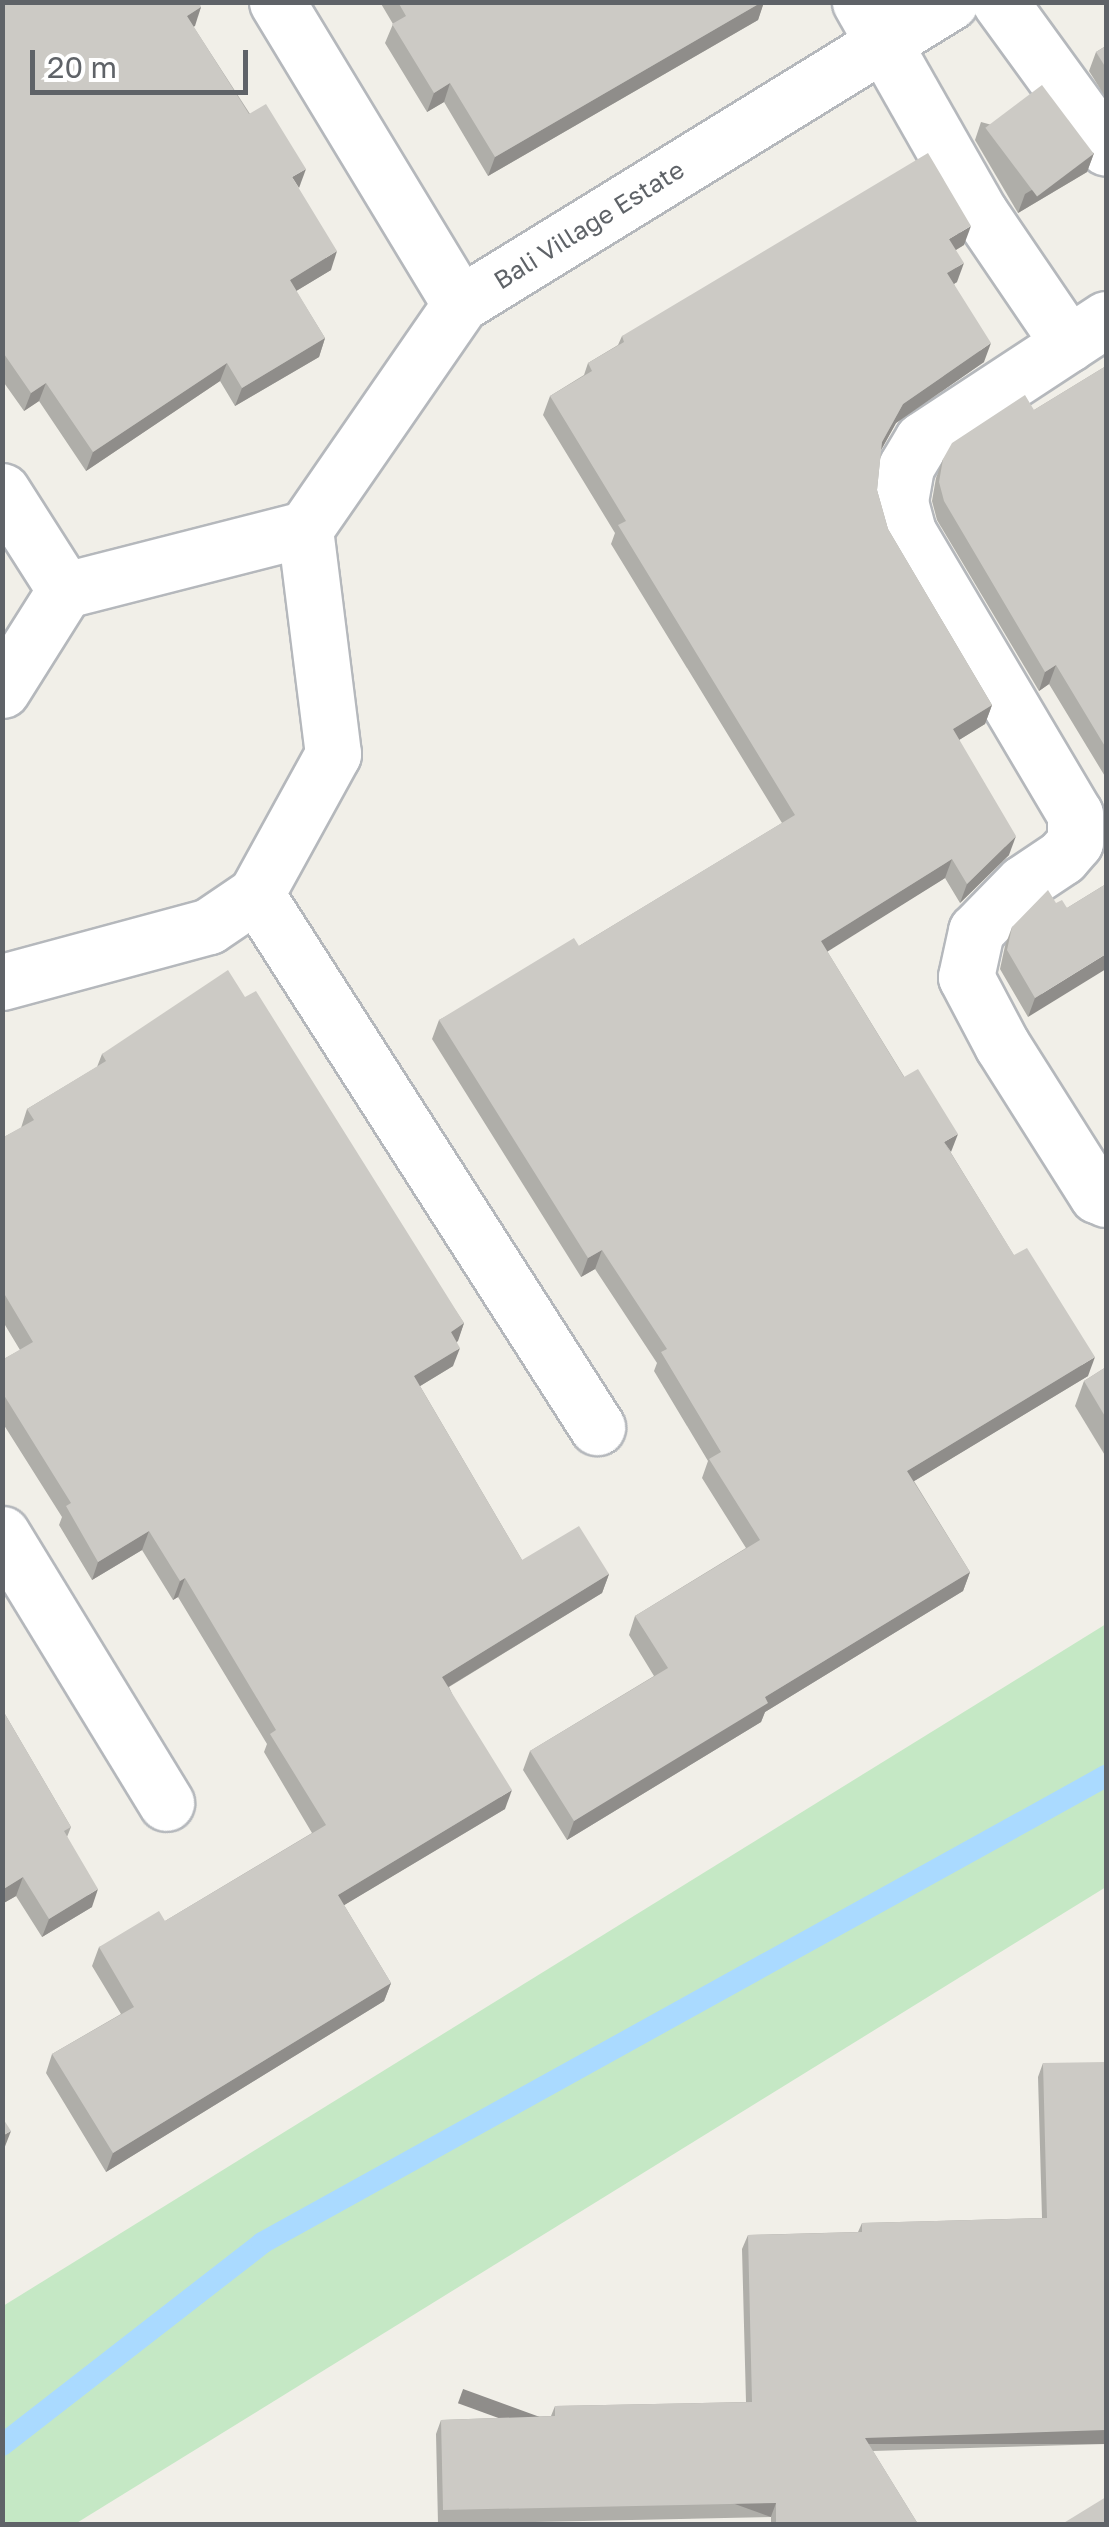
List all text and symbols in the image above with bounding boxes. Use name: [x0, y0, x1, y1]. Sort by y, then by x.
scale bar: [35, 30, 252, 92]
text: 20 m: [47, 49, 117, 85]
street label: Bali Village Estate: [488, 154, 690, 296]

